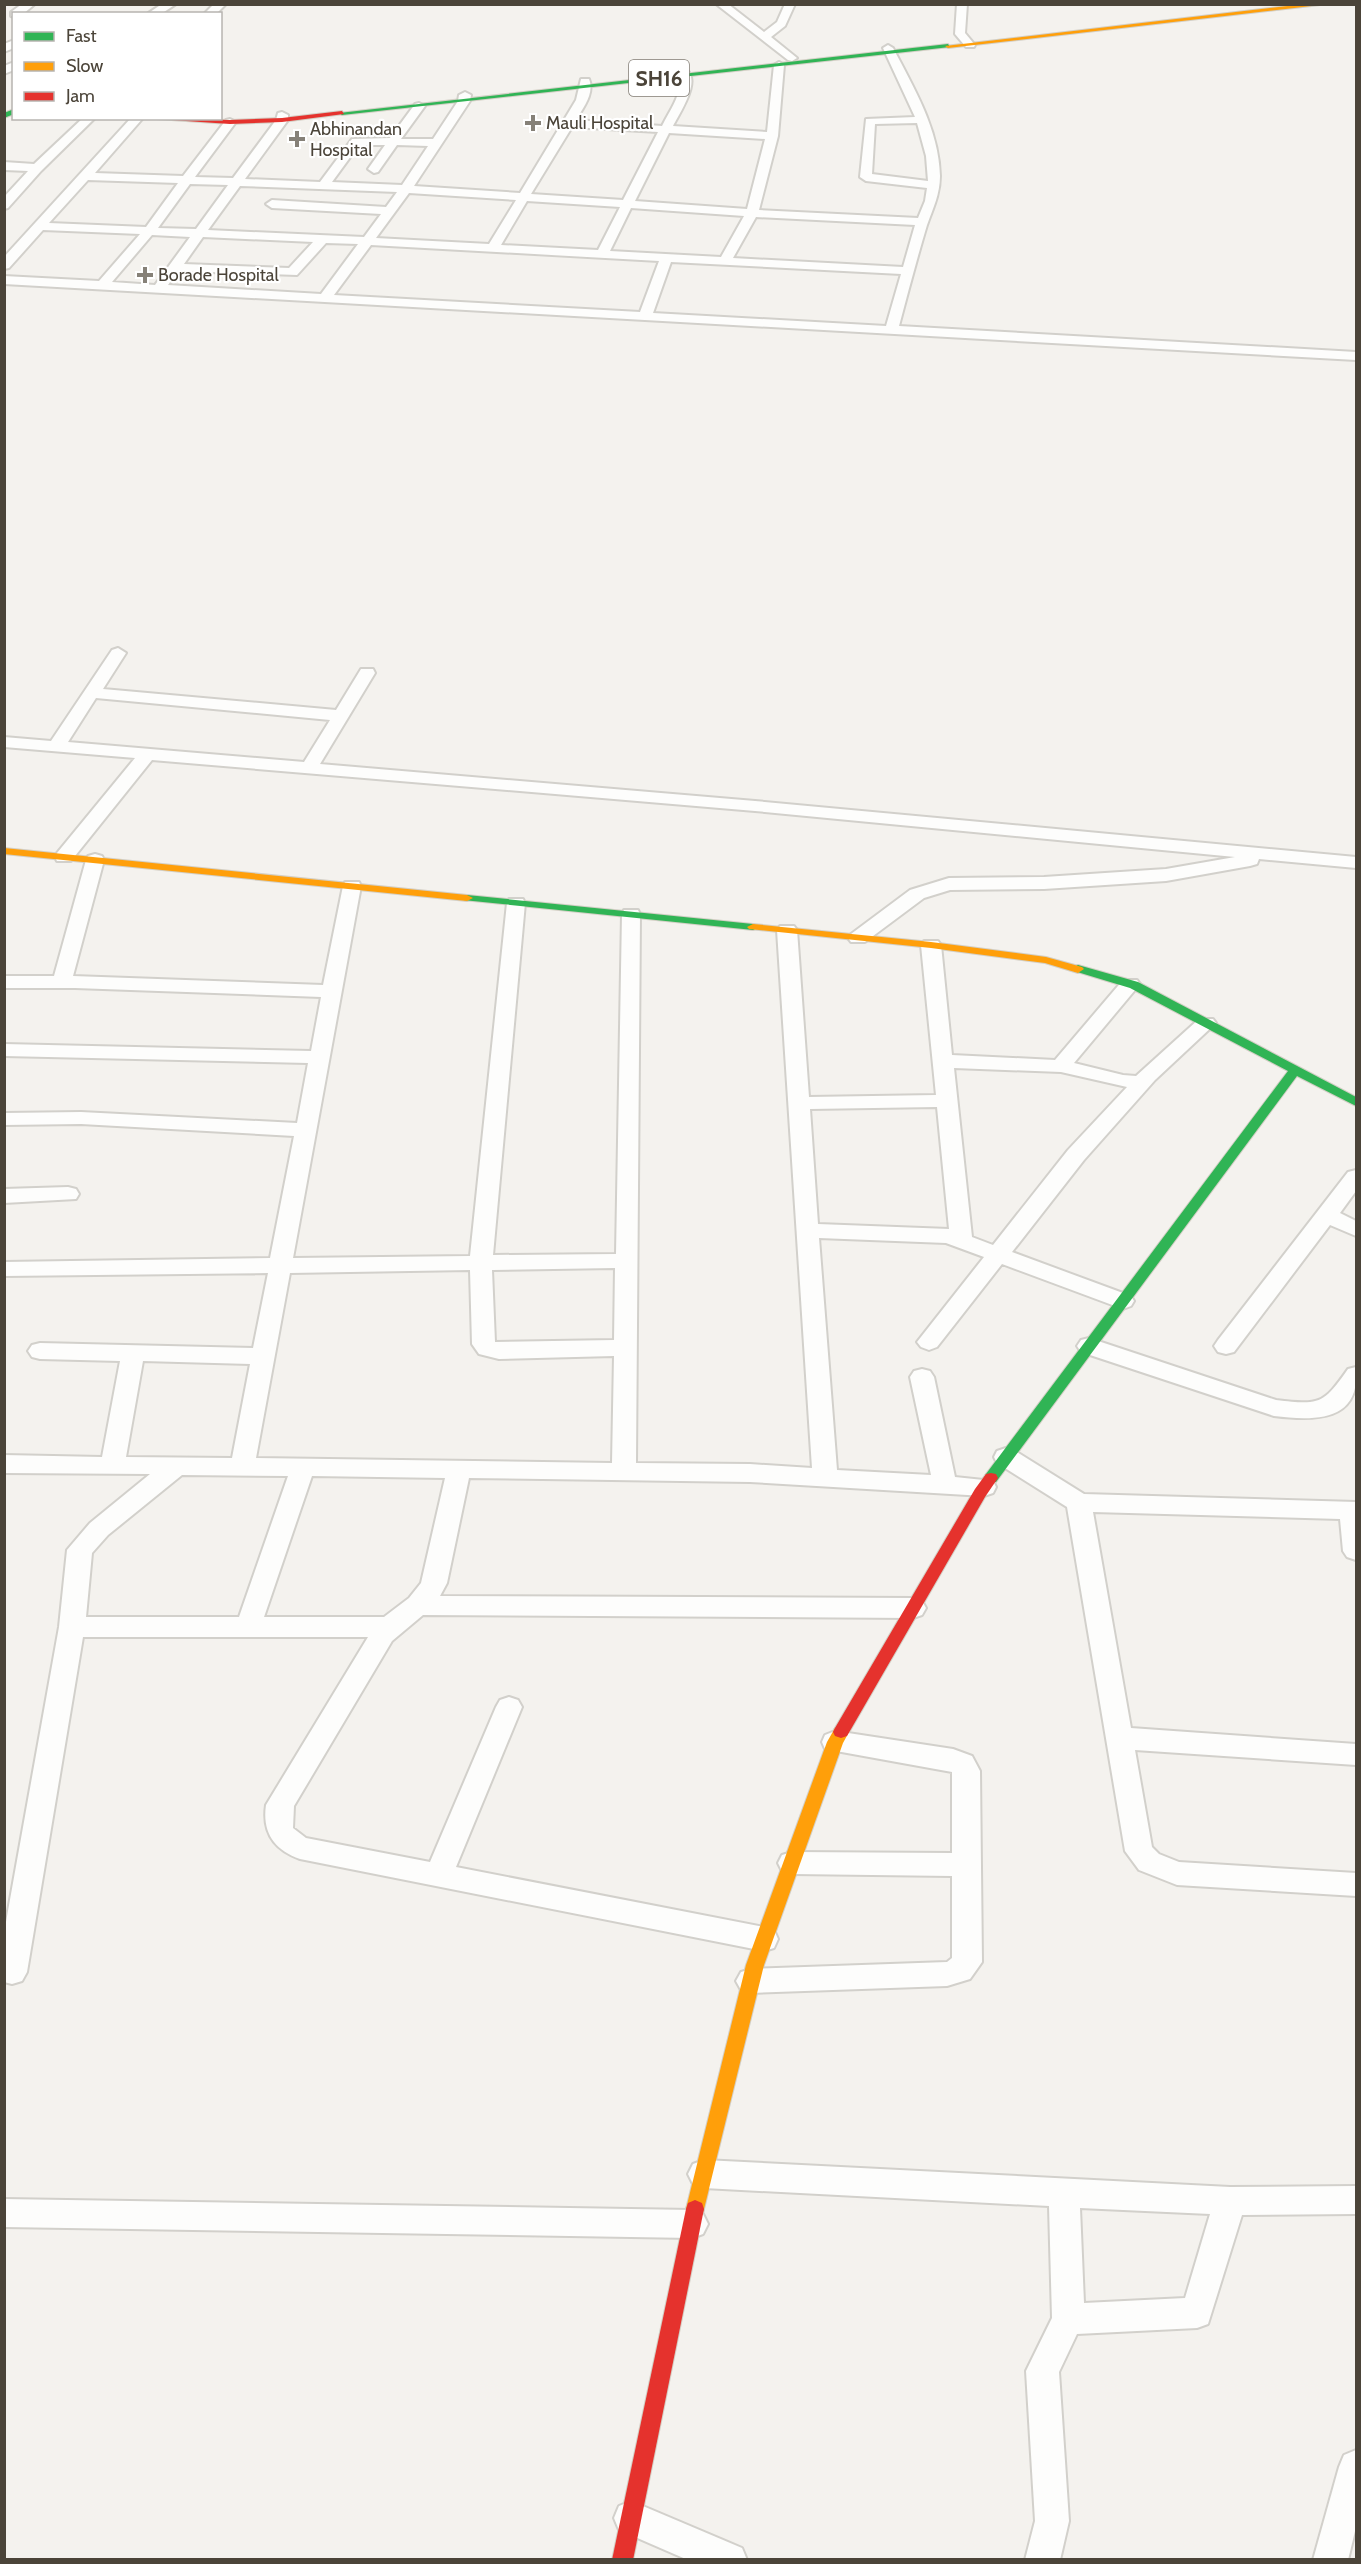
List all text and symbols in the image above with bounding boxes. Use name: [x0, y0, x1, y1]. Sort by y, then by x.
legend: [12, 12, 222, 120]
text: Fast: [66, 25, 97, 47]
text: Slow: [66, 55, 103, 77]
road number: SH16: [629, 60, 689, 96]
text: Jam: [65, 85, 95, 107]
place label: Mauli Hospital: [546, 112, 654, 134]
marker: Mauli Hospital: [524, 114, 542, 132]
place label: Abhinandan Hospital: [310, 118, 402, 161]
marker: Abhinandan Hospital: [288, 130, 306, 148]
place label: Borade Hospital: [158, 264, 279, 286]
marker: Borade Hospital: [136, 266, 154, 284]

